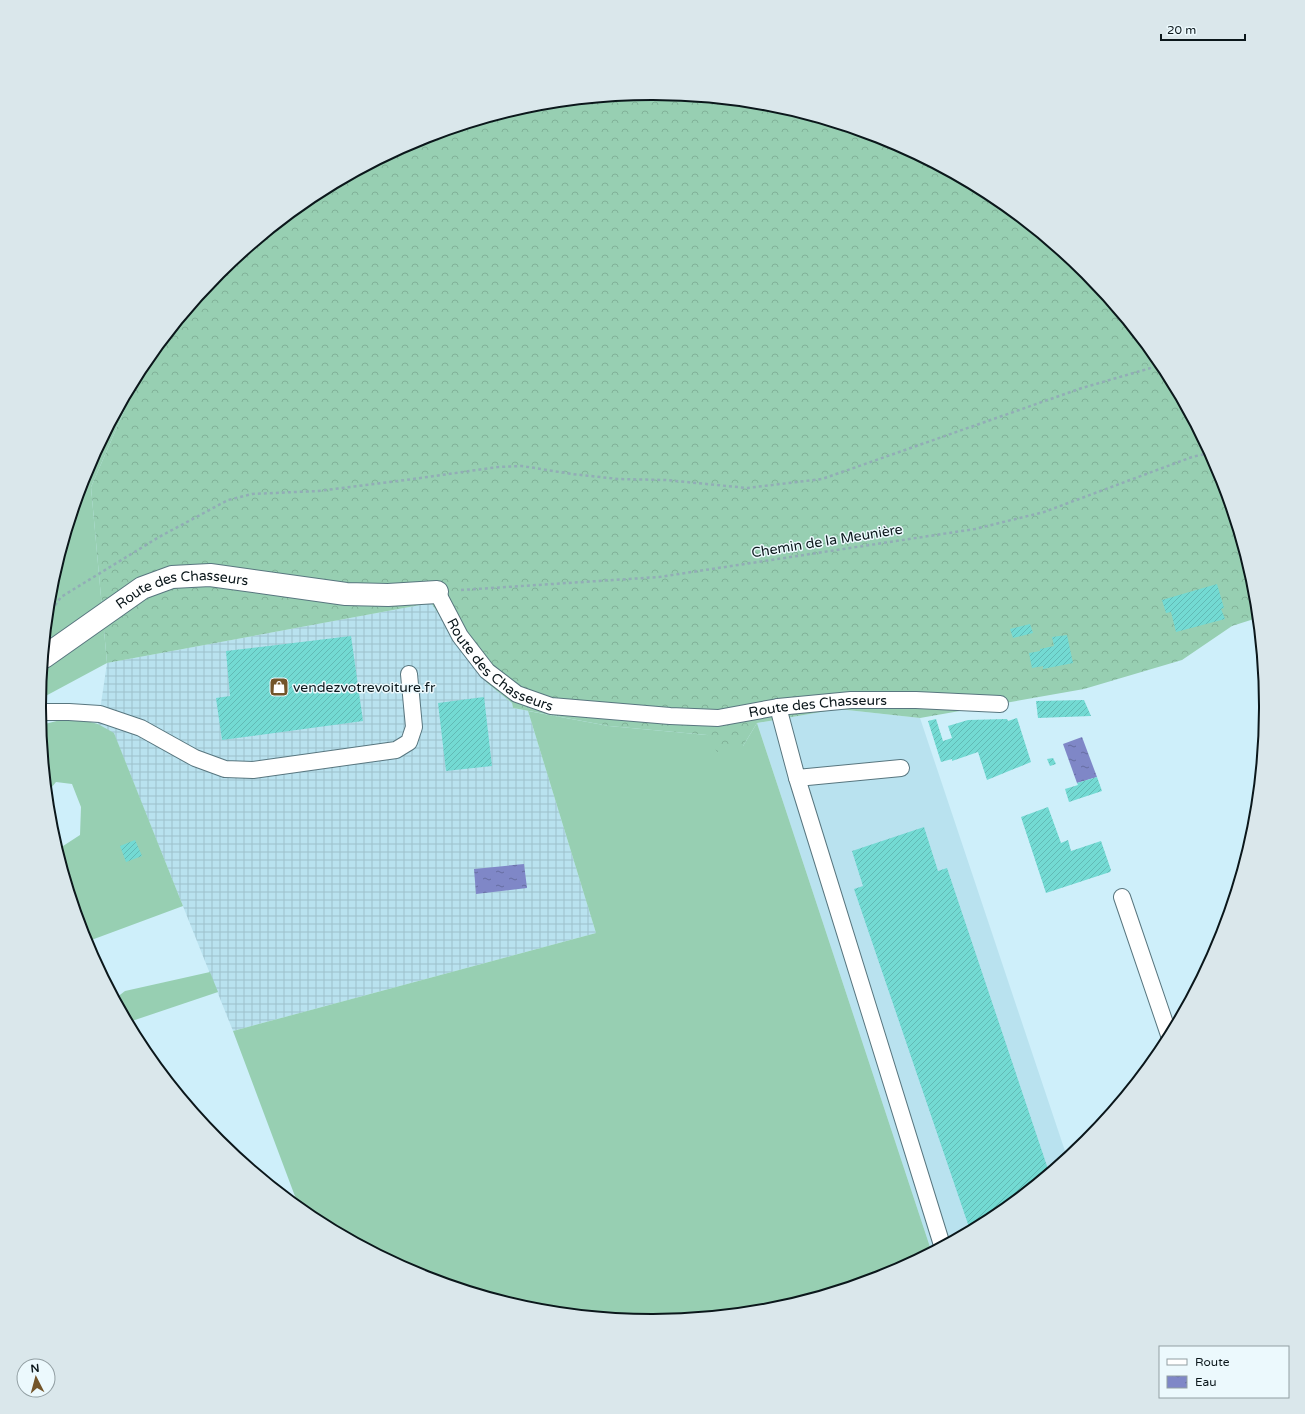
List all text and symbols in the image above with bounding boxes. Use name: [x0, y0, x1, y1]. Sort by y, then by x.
scale bar: [1161, 16, 1245, 42]
text: 20 m: [1167, 23, 1196, 37]
street label: Chemin de la Meunière: [750, 521, 904, 561]
street label: Route des Chasseurs: [112, 566, 250, 612]
street label: Route des Chasseurs: [444, 615, 556, 715]
shop icon: vendezvotrevoiture.fr: [268, 676, 290, 698]
place label: vendezvotrevoiture.fr: [293, 679, 436, 696]
street label: Route des Chasseurs: [747, 691, 887, 721]
legend: [1159, 1346, 1289, 1398]
text: Route: [1195, 1355, 1230, 1369]
north arrow: [16, 1358, 56, 1398]
text: N: [30, 1362, 40, 1375]
text: Eau: [1195, 1375, 1217, 1389]

